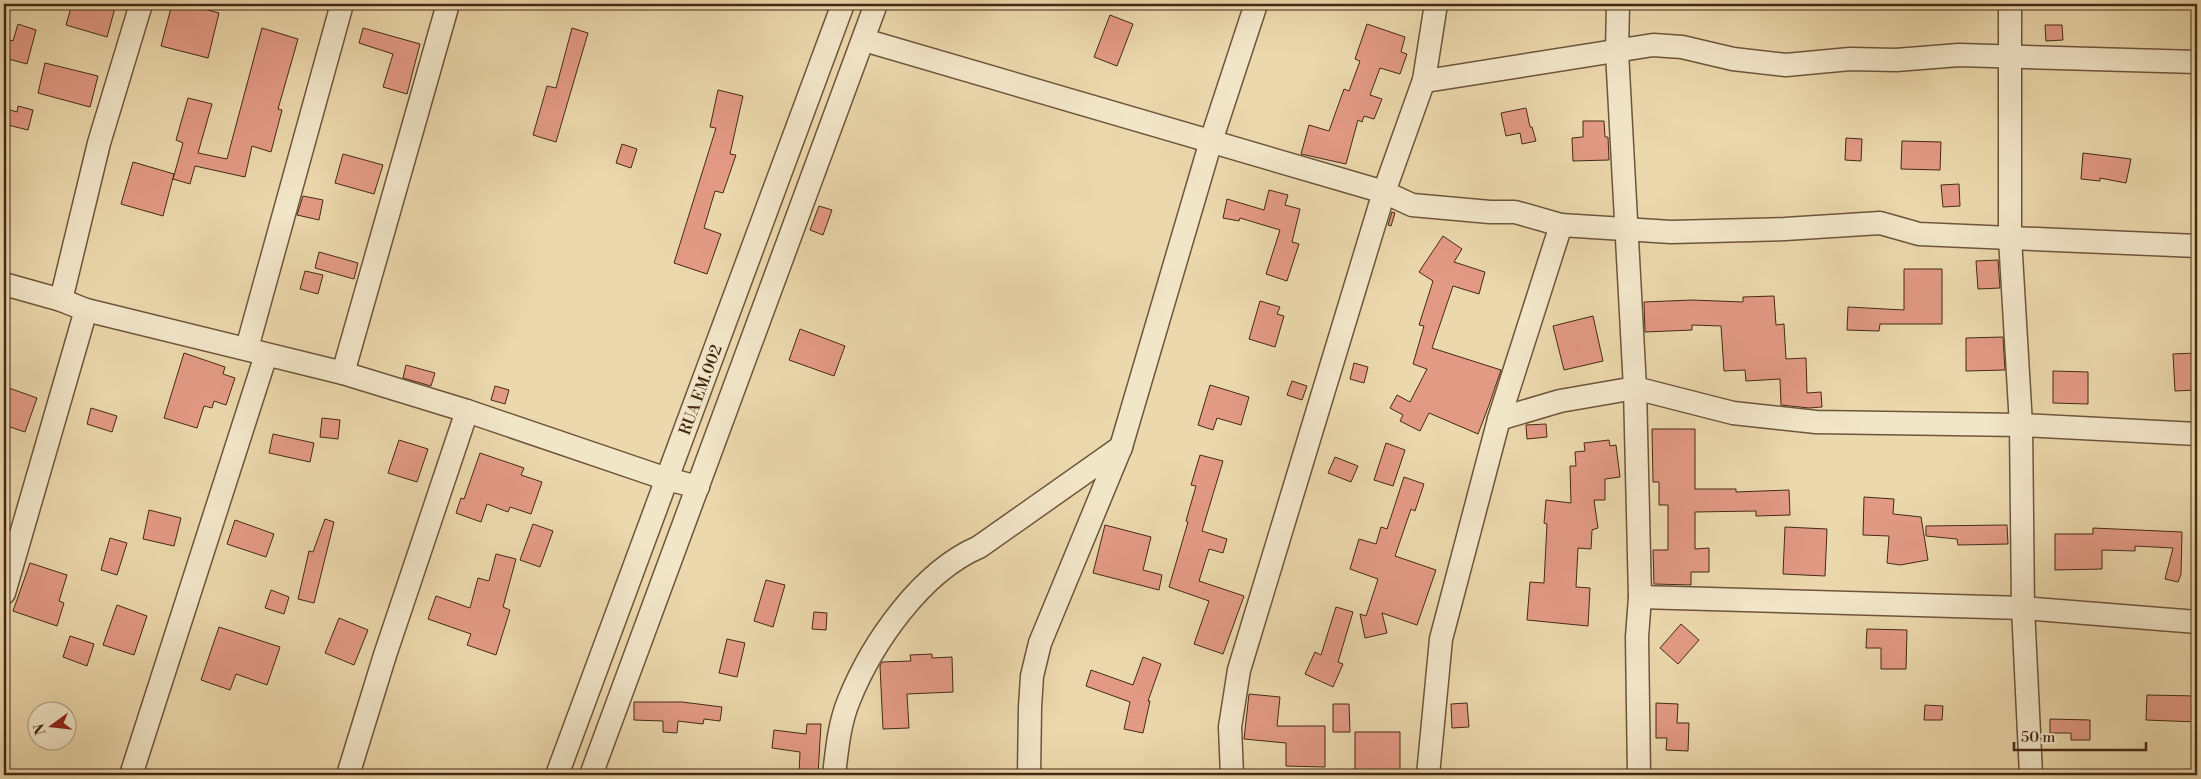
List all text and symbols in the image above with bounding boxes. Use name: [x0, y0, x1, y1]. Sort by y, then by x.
street label: RUA EM.002: [675, 342, 727, 438]
north arrow: [28, 702, 78, 752]
scale bar: [2014, 719, 2146, 751]
text: N: [30, 721, 51, 737]
text: 50 m: [2021, 728, 2055, 747]

